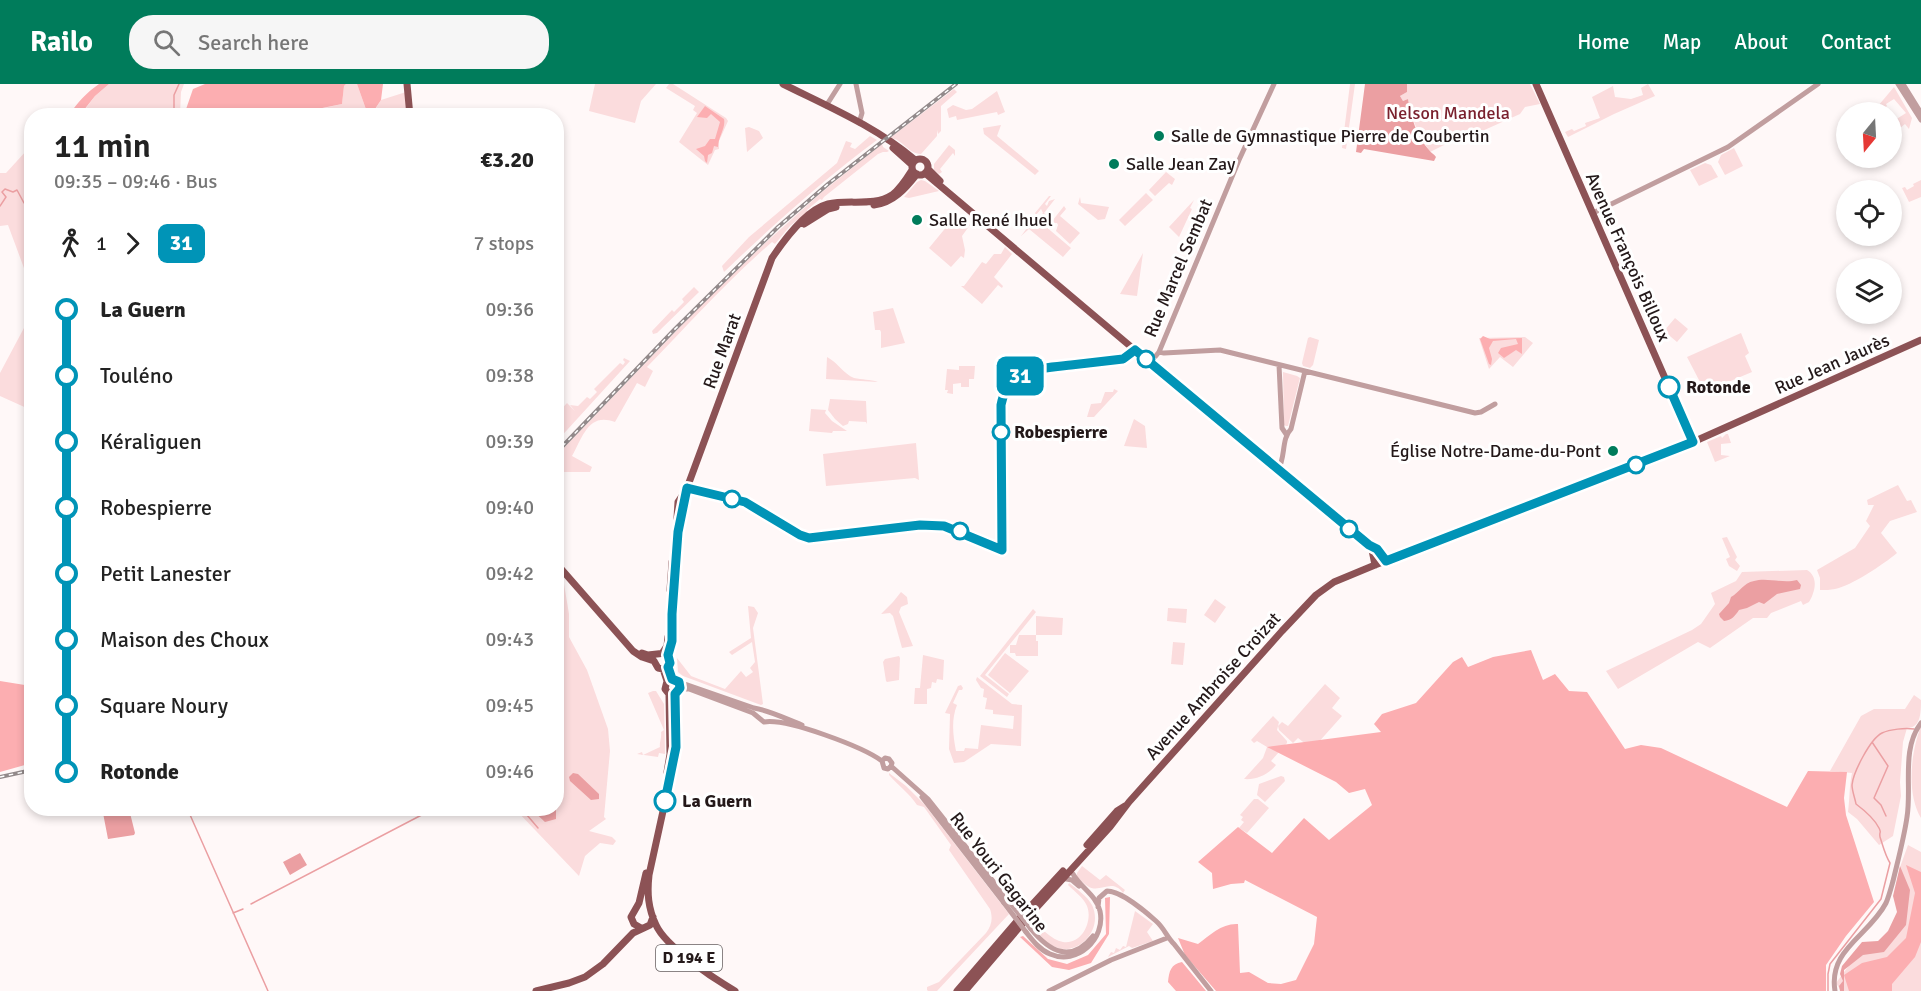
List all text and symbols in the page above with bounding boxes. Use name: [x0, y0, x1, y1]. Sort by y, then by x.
search box: [129, 15, 549, 69]
text: Railo: [30, 25, 93, 59]
icon: search: [150, 26, 183, 59]
text: Search here: [198, 29, 309, 56]
text: Home: [1577, 29, 1630, 55]
text: Map: [1663, 29, 1701, 55]
text: About: [1734, 29, 1788, 55]
text: Contact: [1821, 29, 1891, 55]
park label: Nelson Mandela: [1386, 102, 1510, 124]
north arrow: [1836, 102, 1902, 168]
map controls: [1836, 102, 1902, 324]
place label: Salle de Gymnastique Pierre de Coubertin: [1171, 125, 1490, 147]
text: 11 min: [54, 126, 151, 167]
marker: Salle de Gymnastique Pierre de Coubertin: [1152, 129, 1166, 143]
text: €3.20: [480, 146, 534, 173]
place label: Salle Jean Zay: [1126, 153, 1236, 175]
marker: Salle Jean Zay: [1107, 157, 1121, 171]
text: 09:35 – 09:46 · Bus: [54, 169, 217, 194]
street label: Avenue François Billoux: [1581, 169, 1675, 346]
button: locate: [1836, 180, 1902, 246]
street label: Rue Marcel Sembat: [1139, 196, 1217, 340]
place label: Salle René Ihuel: [929, 209, 1053, 231]
marker: Salle René Ihuel: [910, 213, 924, 227]
icon: walk: [54, 227, 87, 260]
icon: forward: [116, 227, 149, 260]
text: 31: [170, 230, 193, 256]
text: 1: [96, 231, 107, 256]
text: 7 stops: [473, 231, 534, 256]
button: layers: [1836, 258, 1902, 324]
text: La Guern: [100, 296, 186, 323]
text: 09:36: [485, 297, 534, 322]
street label: Rue Marat: [698, 310, 746, 392]
street label: Rue Jean Jaurès: [1771, 329, 1893, 399]
unlabelled marker: [1137, 350, 1155, 368]
line badge: 31: [993, 356, 1047, 396]
text: Touléno: [100, 362, 173, 389]
text: 09:38: [485, 363, 534, 388]
text: 31: [1009, 363, 1031, 389]
marker: Rotonde: [1658, 376, 1680, 398]
place label: Rotonde: [1686, 376, 1751, 398]
place label: Robespierre: [1014, 421, 1108, 443]
marker: Robespierre: [992, 423, 1010, 441]
text: Kéraliguen: [100, 428, 202, 455]
text: 09:39: [485, 429, 534, 454]
place label: Église Notre-Dame-du-Pont: [1390, 440, 1601, 462]
marker: Église Notre-Dame-du-Pont: [1606, 444, 1620, 458]
unlabelled marker: [1627, 456, 1645, 474]
unlabelled marker: [723, 490, 741, 508]
text: Robespierre: [100, 494, 212, 521]
text: 09:40: [485, 495, 534, 520]
unlabelled marker: [1340, 520, 1358, 538]
unlabelled marker: [951, 522, 969, 540]
text: Petit Lanester: [100, 560, 231, 587]
text: 09:42: [485, 561, 534, 586]
street label: Avenue Ambroise Croizat: [1141, 608, 1285, 764]
text: Maison des Choux: [100, 626, 269, 653]
text: 09:43: [485, 627, 534, 652]
text: Square Noury: [100, 692, 228, 719]
text: 09:45: [485, 693, 534, 718]
text: Rotonde: [100, 758, 179, 785]
text: 09:46: [485, 759, 534, 784]
marker: La Guern: [654, 790, 676, 812]
place label: La Guern: [682, 790, 752, 812]
street label: Rue Youri Gagarine: [945, 808, 1053, 936]
road number: D 194 E: [656, 945, 722, 971]

